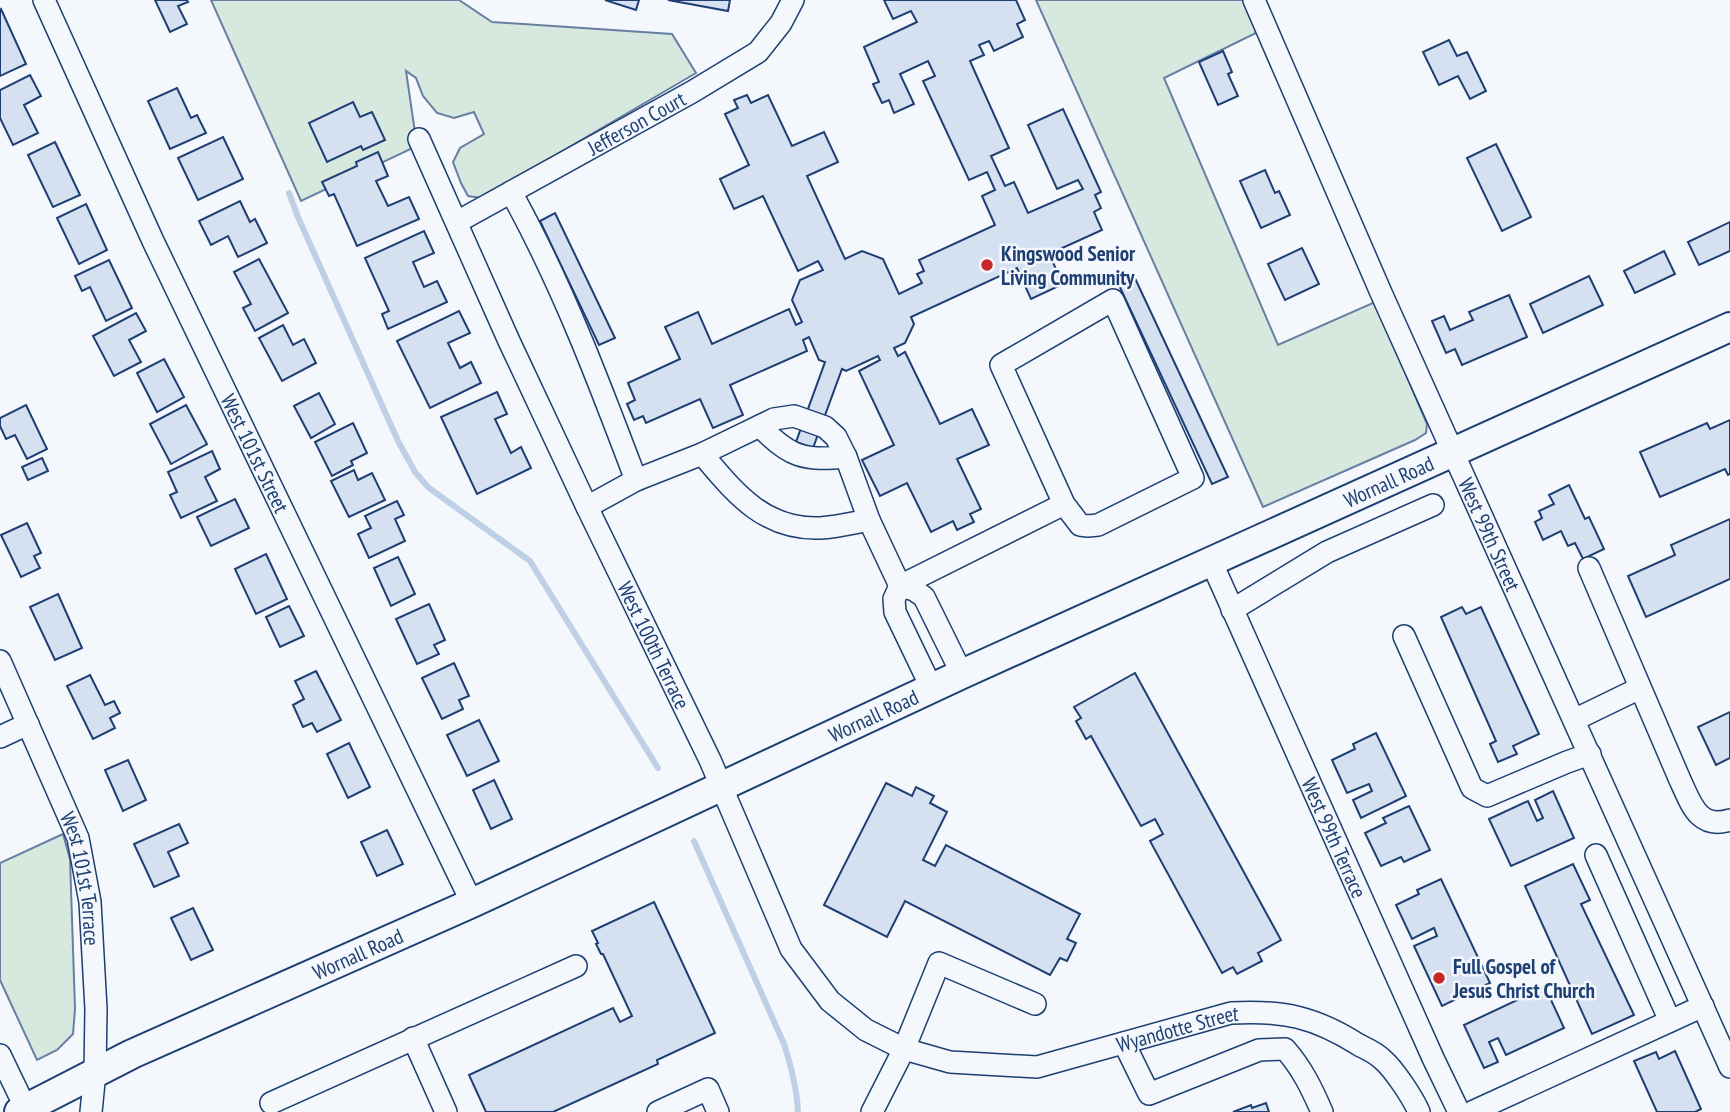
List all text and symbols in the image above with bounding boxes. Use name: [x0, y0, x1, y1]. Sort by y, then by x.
street label: Jefferson Court: [582, 85, 690, 161]
place label: Kingswood Senior Living Community: [1001, 240, 1136, 291]
marker: Kingswood Senior Living Community: [979, 257, 995, 273]
street label: West 101st Street: [215, 389, 295, 517]
street label: Wornall Road: [1339, 449, 1438, 513]
street label: West 99th Street: [1453, 473, 1527, 595]
street label: West 100th Terrace: [612, 577, 696, 713]
street label: Wornall Road: [824, 683, 922, 748]
street label: West 99th Terrace: [1296, 773, 1373, 902]
street label: West 101st Terrace: [55, 807, 106, 946]
street label: Wornall Road: [308, 922, 407, 986]
place label: Full Gospel of Jesus Christ Church: [1452, 953, 1595, 1004]
marker: Full Gospel of Jesus Christ Church: [1431, 970, 1447, 986]
street label: Wyandotte Street: [1113, 999, 1239, 1058]

